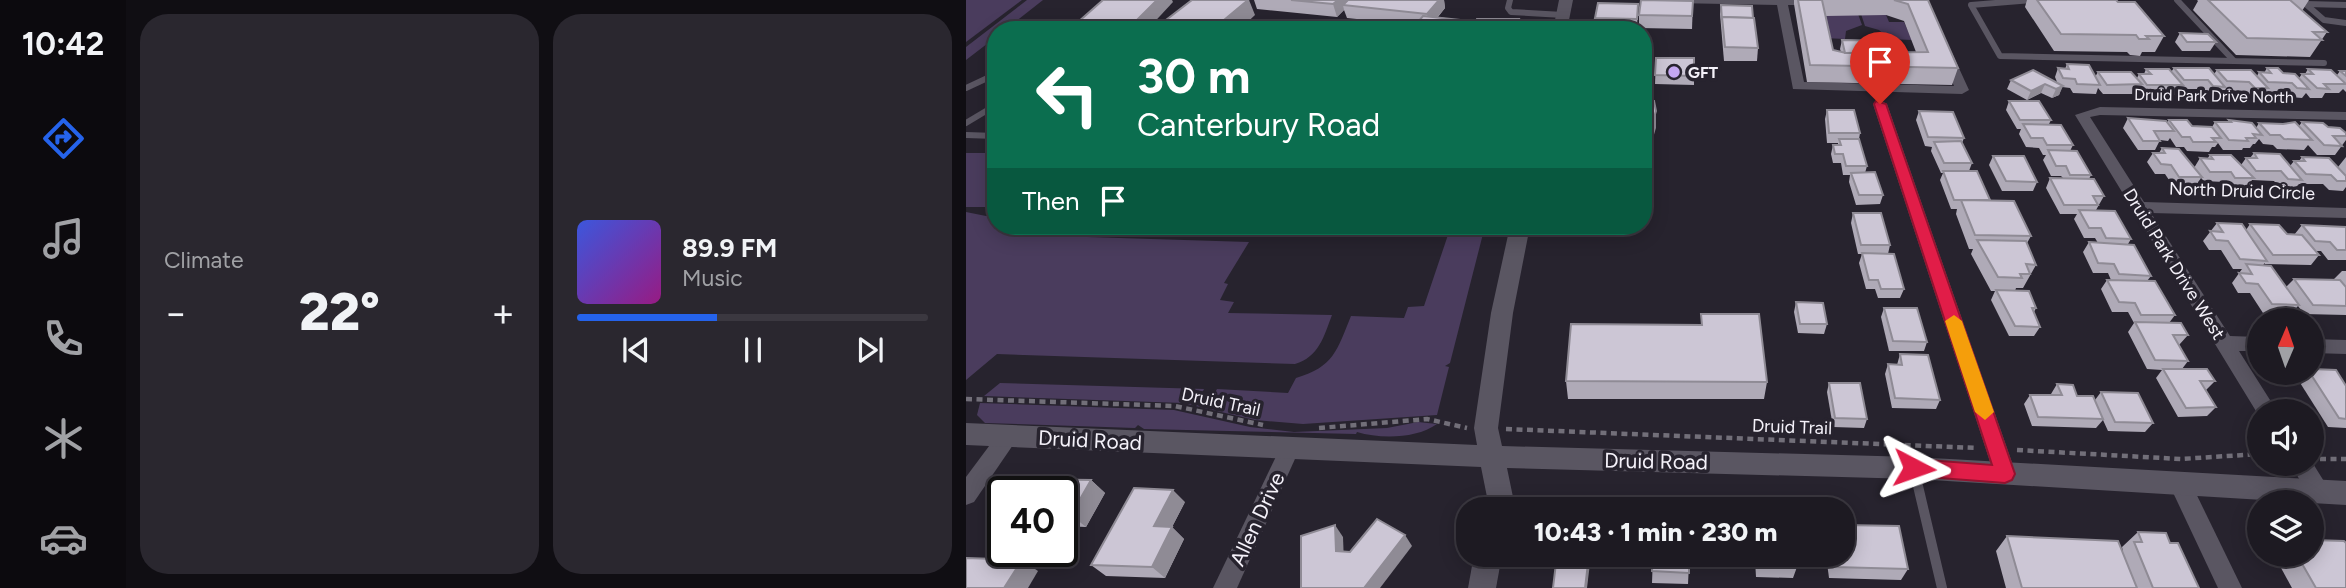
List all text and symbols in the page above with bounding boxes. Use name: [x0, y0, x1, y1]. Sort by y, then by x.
text: 10:42: [22, 25, 104, 63]
pin: [1850, 32, 1910, 104]
icon: arrive: [1861, 43, 1899, 81]
text: 30 m: [1137, 46, 1250, 105]
icon: left: [1022, 49, 1113, 140]
place label: GFT: [1688, 63, 1719, 82]
marker: GFT: [1666, 64, 1682, 80]
street label: Druid Park Drive North: [2134, 85, 2294, 107]
text: Canterbury Road: [1137, 106, 1380, 144]
icon: directions: [39, 114, 88, 163]
street label: North Druid Circle: [2169, 177, 2316, 205]
icon: arrive: [1094, 182, 1132, 220]
street label: Druid Park Drive West: [2119, 184, 2230, 344]
text: Then: [1022, 185, 1080, 217]
icon: music: [39, 214, 88, 263]
text: 89.9 FM: [682, 232, 777, 264]
text: Climate: [164, 246, 243, 274]
text: Music: [682, 264, 743, 292]
text: 22°: [299, 281, 380, 343]
text: −: [164, 290, 188, 336]
text: +: [491, 290, 515, 336]
north arrow: [2247, 308, 2324, 385]
map controls: [2247, 308, 2324, 567]
icon: phone: [39, 314, 88, 363]
icon: previous: [617, 331, 655, 369]
icon: pause: [734, 331, 772, 369]
icon: next: [851, 331, 889, 369]
street label: Druid Trail: [1179, 383, 1263, 421]
button: sound: [2247, 399, 2324, 476]
icon: climate: [39, 414, 88, 463]
street label: Druid Trail: [1752, 415, 1832, 439]
street label: Druid Road: [1037, 425, 1143, 455]
position arrow: [1877, 431, 1951, 505]
street label: Druid Road: [1604, 448, 1708, 474]
street label: Allen Drive: [1224, 468, 1290, 570]
speed limit sign: 40: [987, 476, 1078, 567]
button: layers: [2247, 490, 2324, 567]
icon: car: [39, 514, 88, 563]
text: 10:43 · 1 min · 230 m: [1534, 516, 1777, 548]

